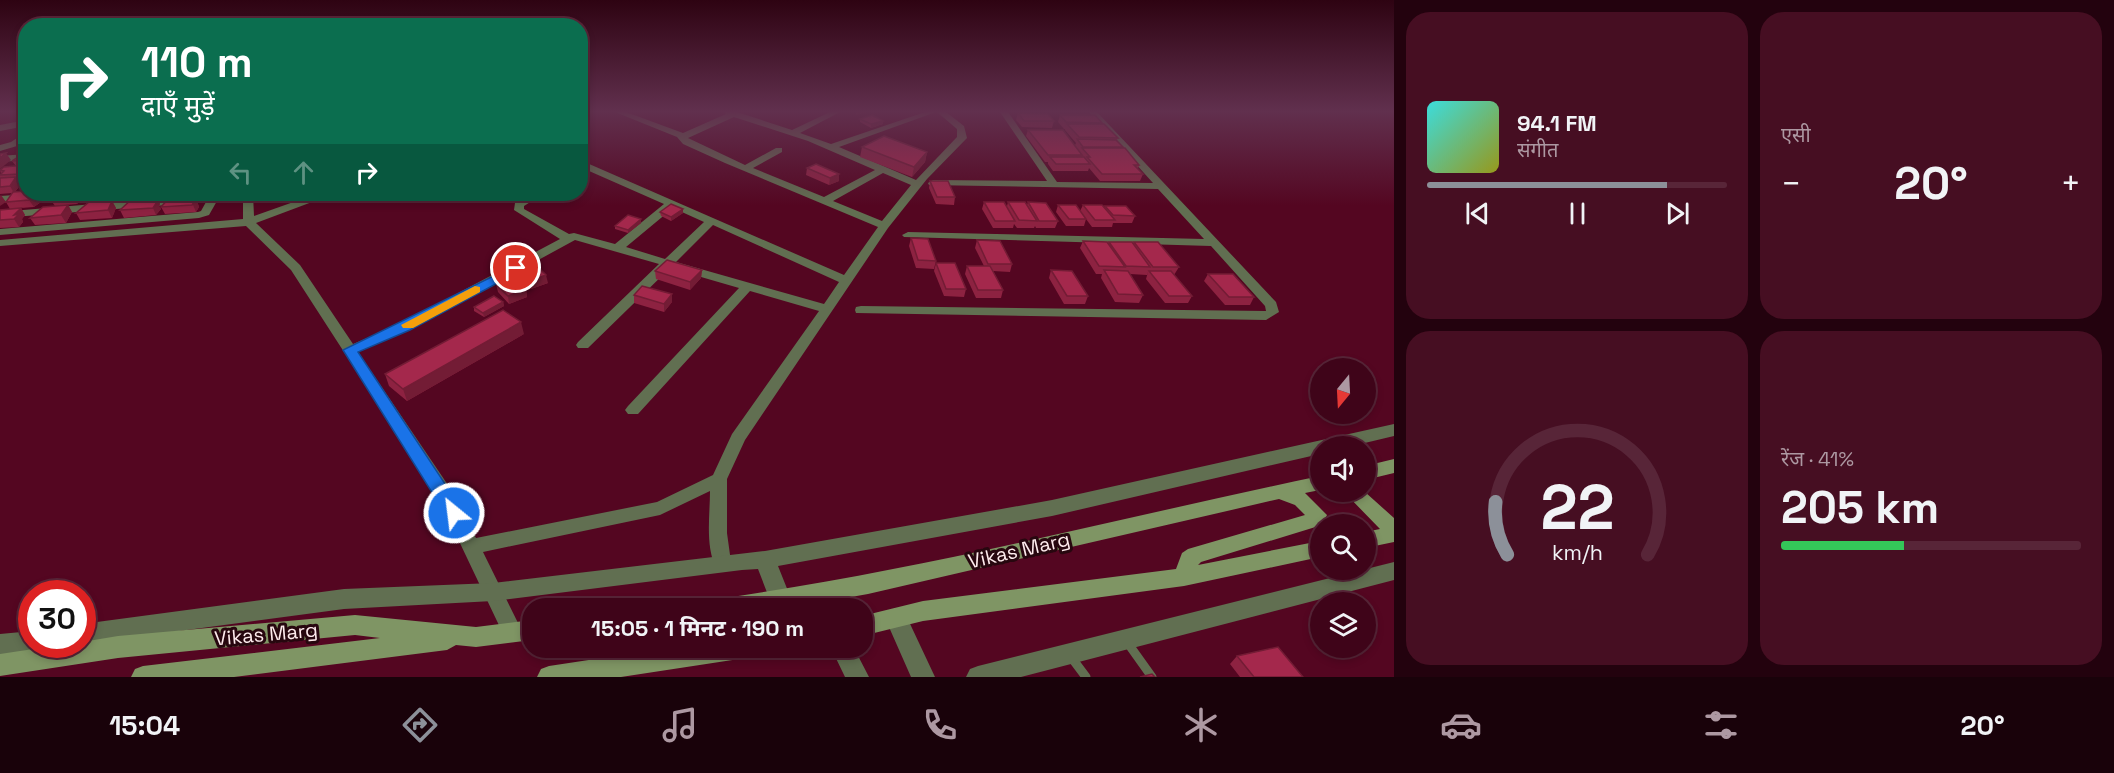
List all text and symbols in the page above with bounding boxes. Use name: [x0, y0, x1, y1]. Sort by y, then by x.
text: 110 m: [141, 36, 253, 89]
icon: right: [42, 42, 120, 120]
text: दाएँ मुड़ें: [141, 88, 215, 123]
text: 94.1 FM: [1517, 109, 1597, 137]
text: एसी: [1781, 122, 1811, 148]
text: संगीत: [1517, 137, 1558, 163]
text: 20°: [1894, 155, 1968, 212]
icon: left: [224, 156, 257, 189]
icon: ahead: [287, 156, 320, 189]
icon: right: [350, 156, 383, 189]
text: −: [1781, 163, 1801, 205]
text: +: [2061, 163, 2081, 205]
icon: previous: [1461, 197, 1494, 230]
icon: pause: [1561, 197, 1594, 230]
icon: next: [1661, 197, 1694, 230]
pin: [490, 242, 541, 293]
icon: arrive: [499, 251, 532, 284]
north arrow: [1310, 358, 1376, 424]
map controls: [1310, 358, 1376, 658]
button: sound: [1310, 436, 1376, 502]
text: रेंज · 41%: [1781, 446, 1854, 472]
text: 22: [1540, 468, 1614, 547]
text: 205 km: [1781, 479, 1939, 536]
position arrow: [422, 481, 486, 545]
button: search: [1310, 514, 1376, 580]
street label: Vikas Marg: [966, 526, 1072, 574]
text: km/h: [1551, 539, 1603, 566]
speed limit sign: 30: [18, 580, 96, 658]
button: layers: [1310, 592, 1376, 658]
text: 15:05 · 1 मिनट · 190 m: [591, 614, 804, 642]
street label: Vikas Marg: [213, 617, 319, 651]
icon: directions: [399, 704, 441, 746]
icon: music: [659, 704, 701, 746]
icon: phone: [919, 704, 961, 746]
icon: climate: [1180, 704, 1222, 746]
icon: car: [1440, 704, 1482, 746]
icon: filters: [1700, 704, 1742, 746]
text: 15:04: [109, 708, 180, 743]
text: 20°: [1961, 708, 2005, 743]

